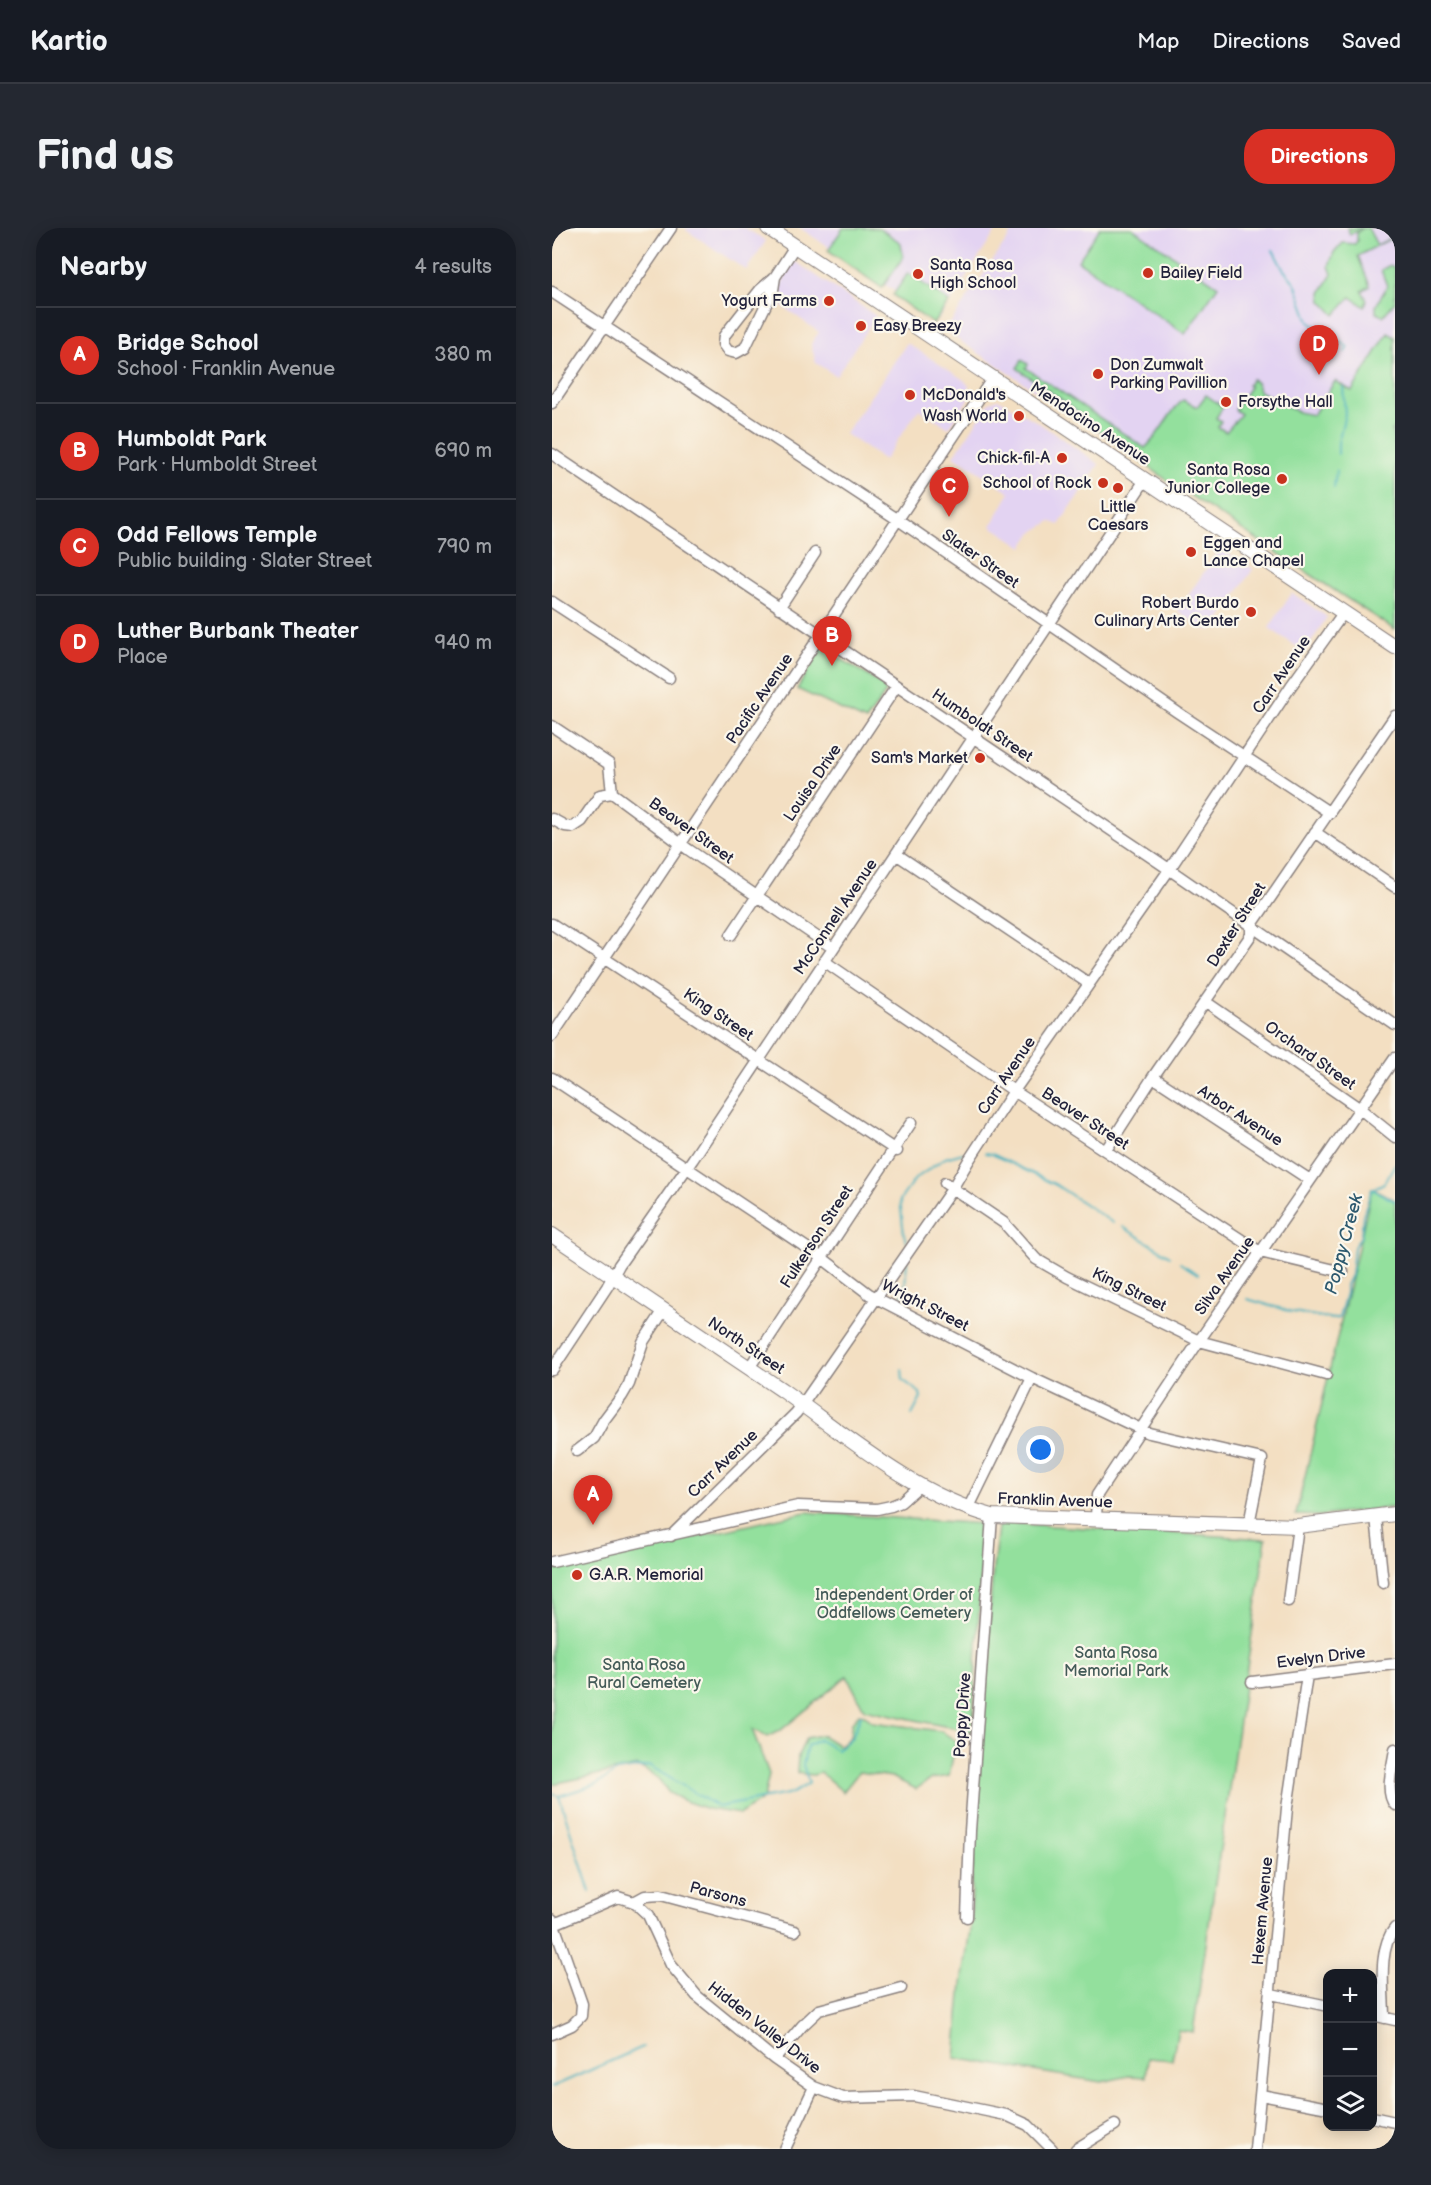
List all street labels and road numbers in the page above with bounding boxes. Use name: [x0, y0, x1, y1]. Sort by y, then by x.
street label: Mendocino Avenue: [1027, 378, 1154, 470]
street label: Slater Street: [938, 525, 1022, 593]
street label: Carr Avenue: [1249, 632, 1315, 718]
street label: Pacific Avenue: [723, 650, 798, 748]
street label: Humboldt Street: [928, 685, 1036, 767]
street label: Louisa Drive: [780, 740, 846, 825]
street label: Beaver Street: [645, 794, 737, 868]
street label: McConnell Avenue: [790, 855, 882, 978]
street label: Dexter Street: [1204, 879, 1270, 971]
street label: King Street: [679, 985, 757, 1045]
street label: Orchard Street: [1261, 1018, 1359, 1094]
street label: Carr Avenue: [974, 1033, 1040, 1119]
street label: Arbor Avenue: [1194, 1081, 1286, 1151]
street label: Beaver Street: [1038, 1084, 1132, 1154]
street label: Fulkerson Street: [777, 1182, 857, 1292]
street label: Silva Avenue: [1191, 1233, 1259, 1319]
street label: King Street: [1089, 1264, 1169, 1316]
street label: Wright Street: [878, 1276, 972, 1336]
street label: North Street: [704, 1313, 788, 1379]
street label: Carr Avenue: [684, 1426, 762, 1502]
street label: Franklin Avenue: [997, 1489, 1113, 1513]
street label: Evelyn Drive: [1276, 1643, 1367, 1673]
street label: Poppy Drive: [951, 1671, 975, 1758]
street label: Hexem Avenue: [1249, 1856, 1277, 1966]
street label: Parsons: [687, 1878, 749, 1912]
street label: Hidden Valley Drive: [704, 1978, 825, 2078]

